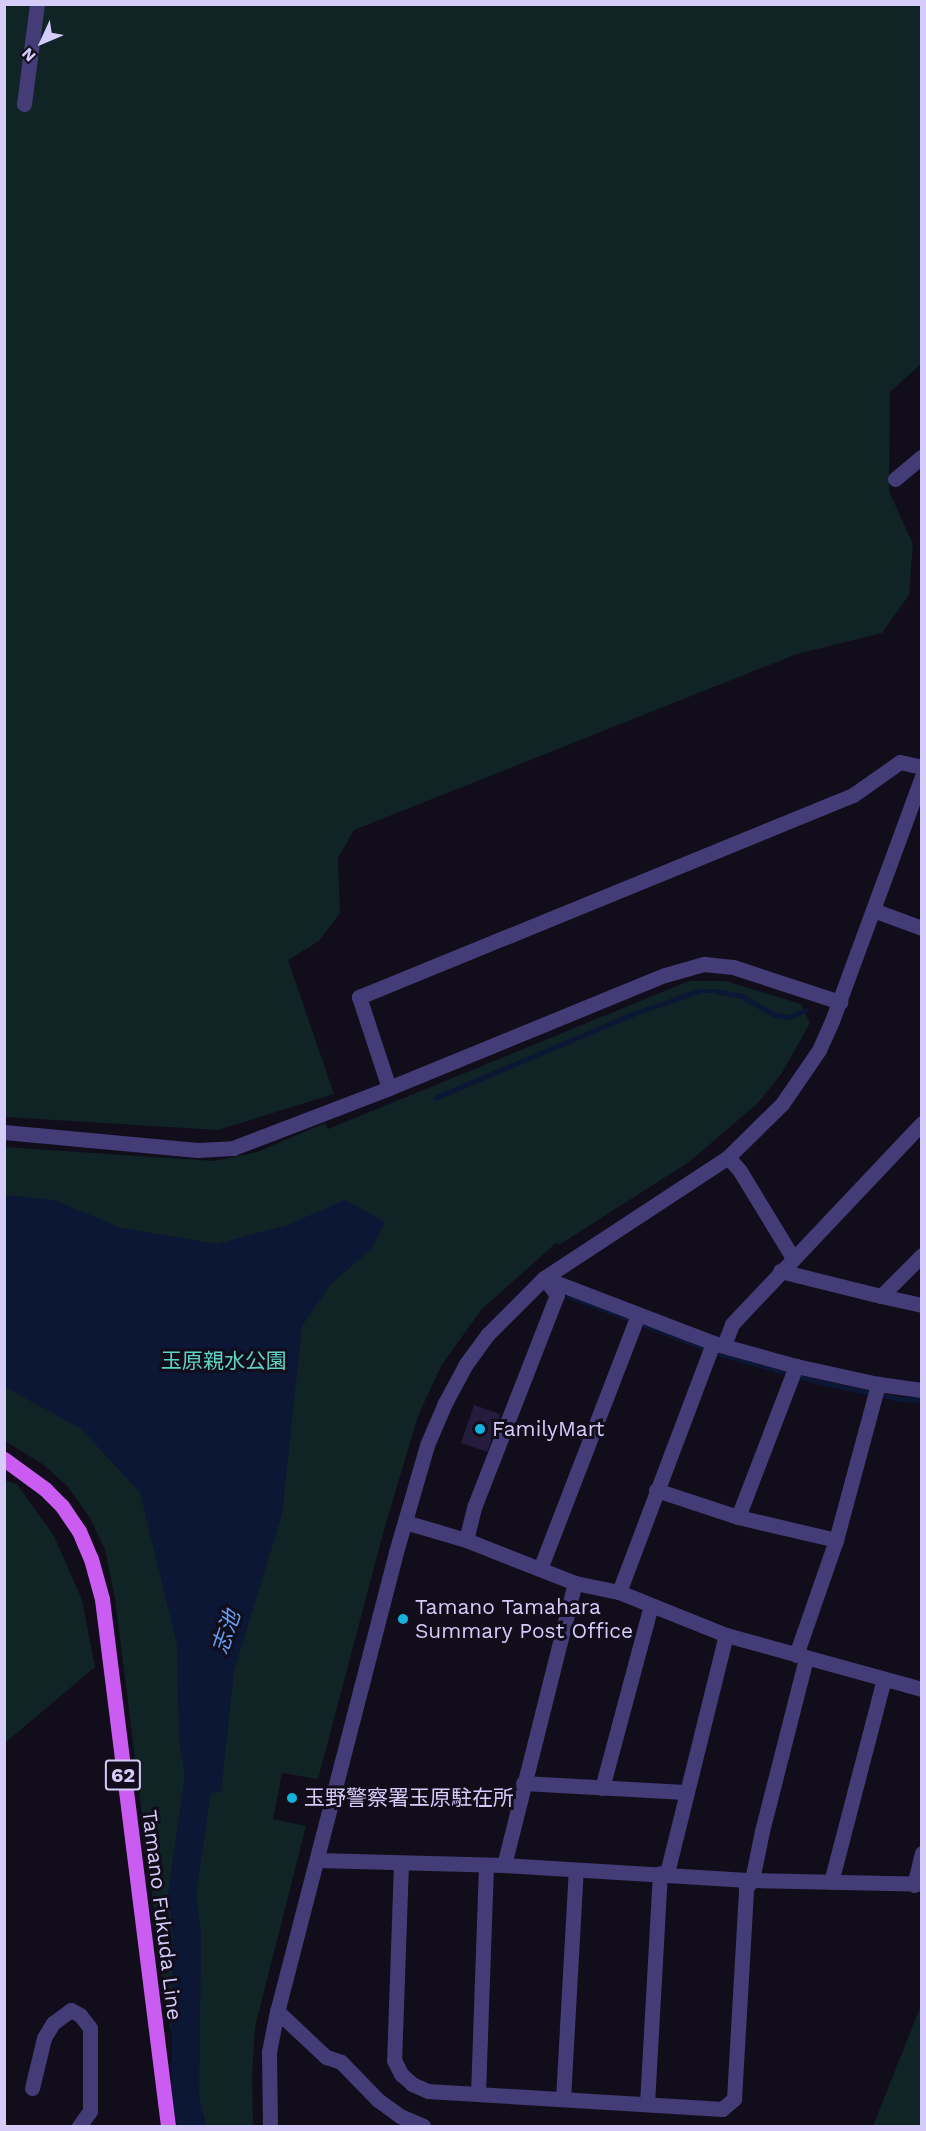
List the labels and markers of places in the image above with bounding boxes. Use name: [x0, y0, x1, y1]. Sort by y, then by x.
place label: FamilyMart: [492, 1416, 604, 1442]
marker: FamilyMart: [473, 1422, 487, 1436]
place label: Tamano Tamahara Summary Post Office: [415, 1594, 634, 1644]
marker: Tamano Tamahara Summary Post Office: [396, 1612, 410, 1626]
place label: 玉野警察署玉原駐在所: [304, 1785, 514, 1811]
marker: 玉野警察署玉原駐在所: [285, 1791, 299, 1805]

